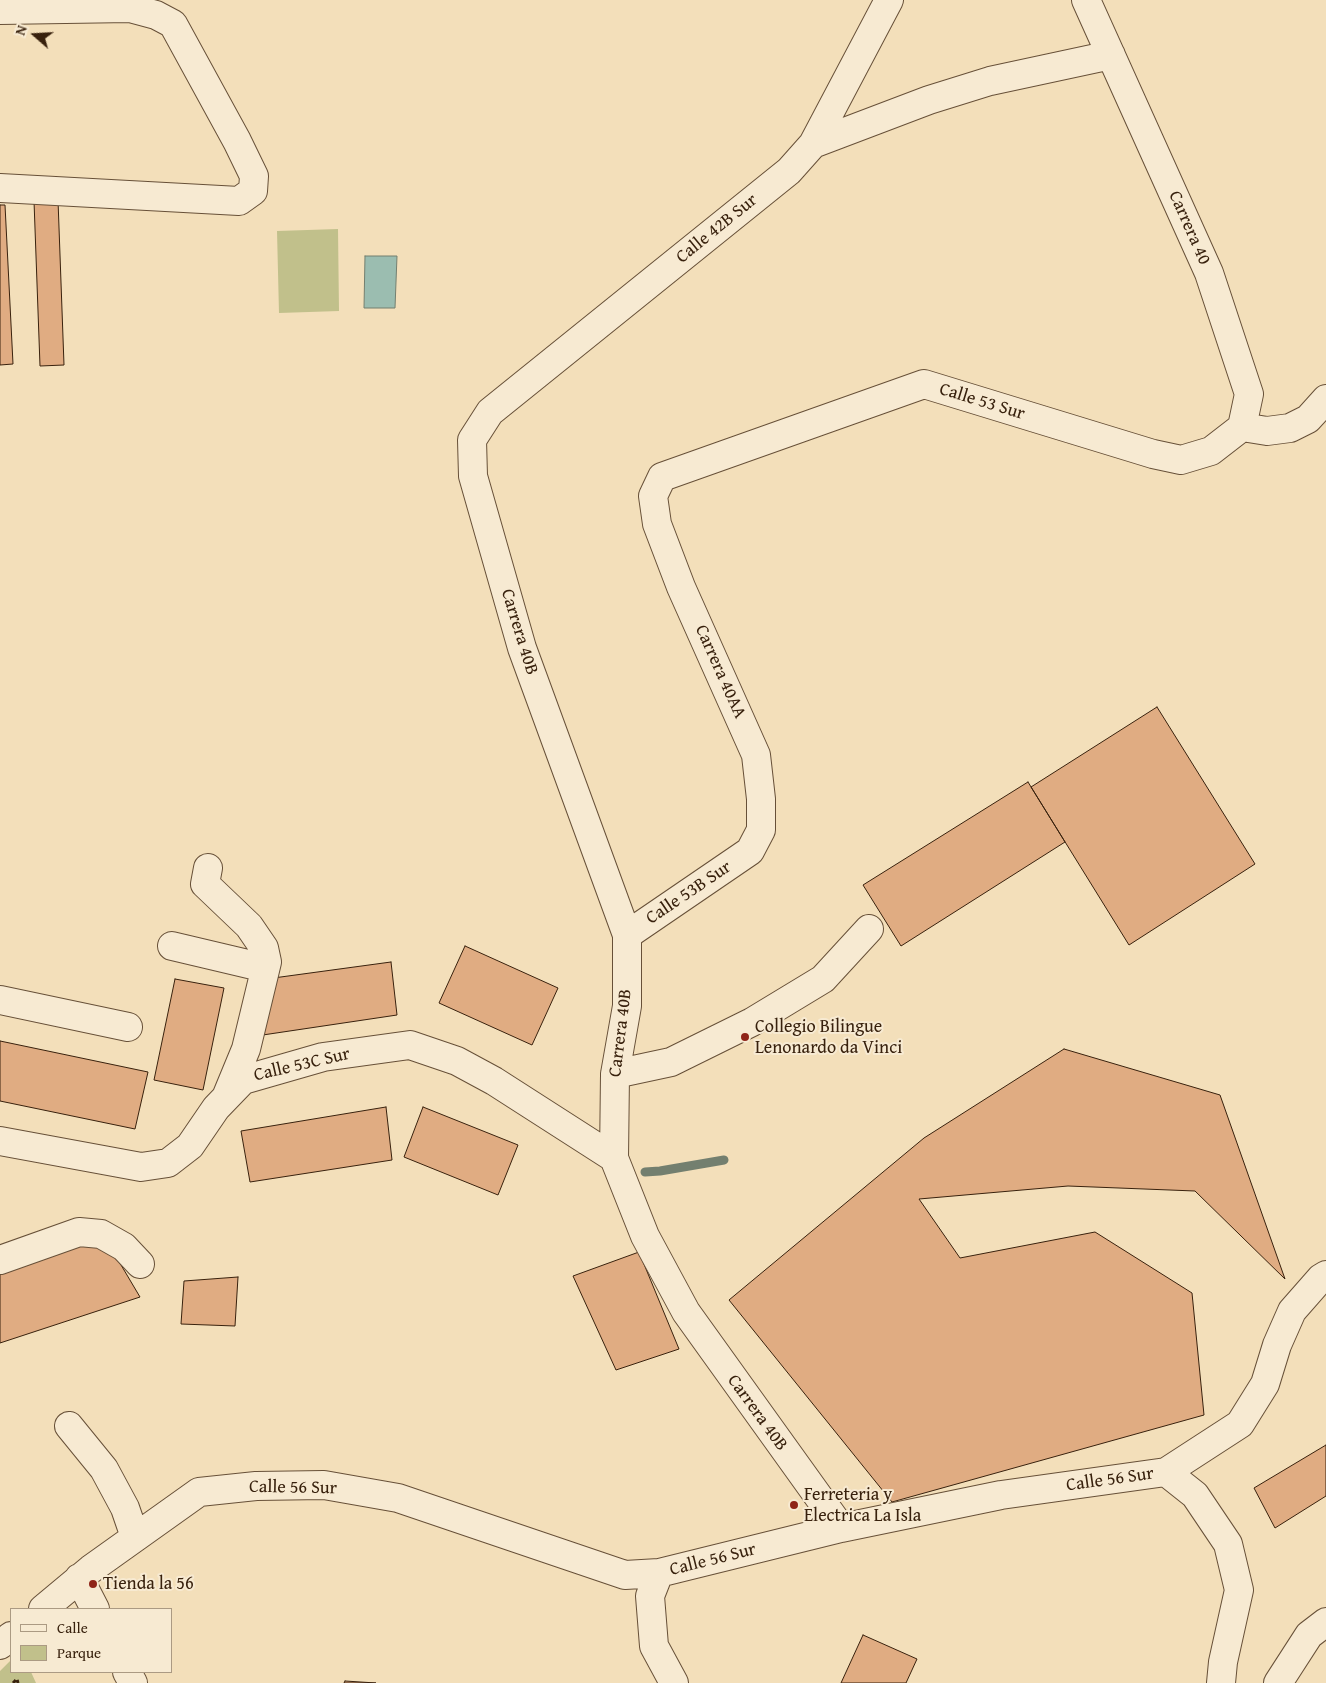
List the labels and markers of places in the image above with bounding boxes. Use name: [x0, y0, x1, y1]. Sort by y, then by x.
place label: Collegio Bilingue Lenonardo da Vinci: [755, 1016, 902, 1058]
marker: Collegio Bilingue Lenonardo da Vinci: [739, 1031, 751, 1043]
place label: Ferreteria y Electrica La Isla: [804, 1484, 921, 1526]
marker: Ferreteria y Electrica La Isla: [788, 1499, 800, 1511]
place label: Tienda la 56: [103, 1573, 194, 1595]
marker: Tienda la 56: [87, 1578, 99, 1590]

